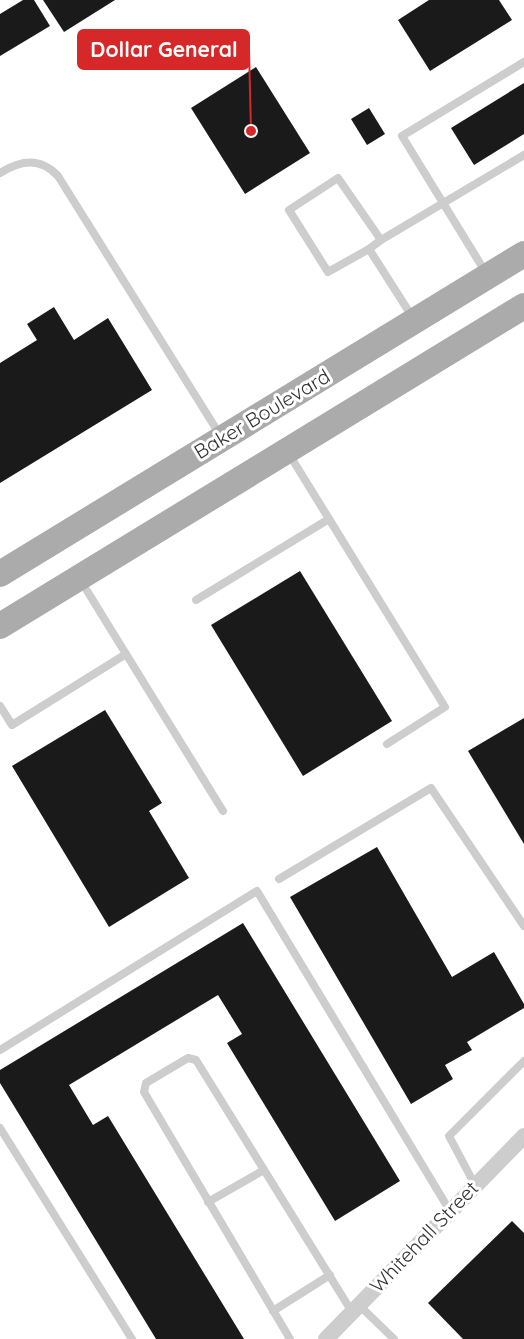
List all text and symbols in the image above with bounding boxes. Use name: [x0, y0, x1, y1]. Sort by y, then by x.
callout: Dollar General: [78, 30, 249, 69]
text: Dollar General: [90, 36, 238, 62]
street label: Baker Boulevard: [189, 363, 334, 464]
street label: Whitehall Street: [364, 1175, 483, 1298]

